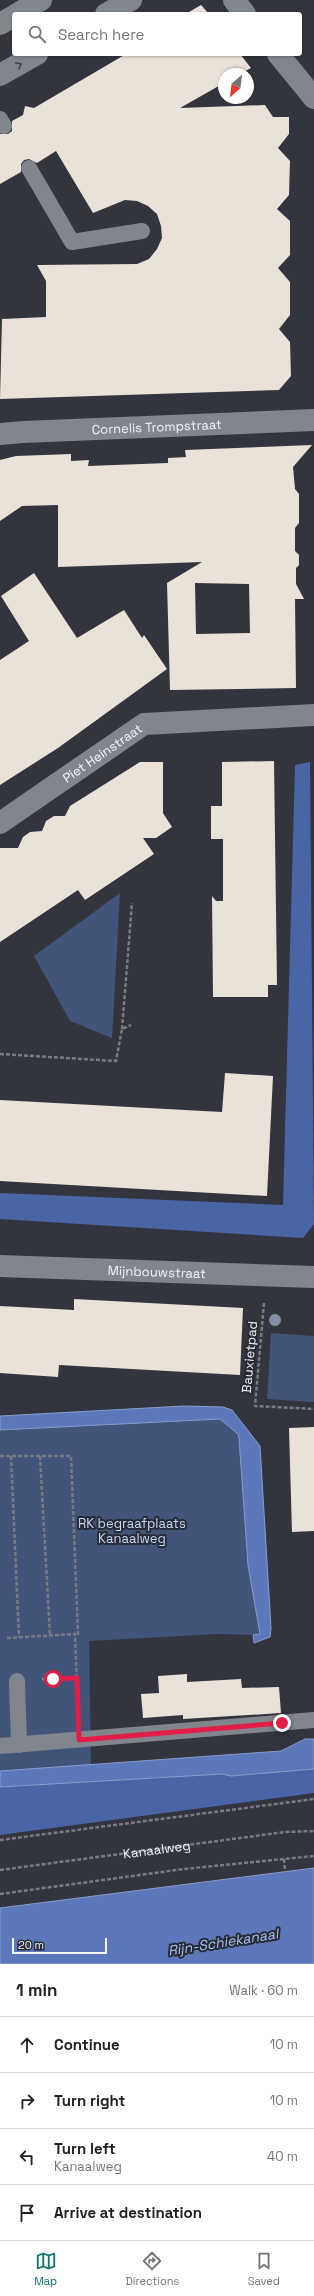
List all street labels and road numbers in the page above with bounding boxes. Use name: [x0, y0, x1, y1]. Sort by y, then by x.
street label: Cornelis Trompstraat: [91, 416, 222, 438]
street label: Piet Heinstraat: [59, 720, 146, 787]
street label: Mijnbouwstraat: [107, 1262, 206, 1282]
street label: Bauxietpad: [238, 1320, 261, 1394]
street label: Kanaalweg: [122, 1837, 191, 1863]

